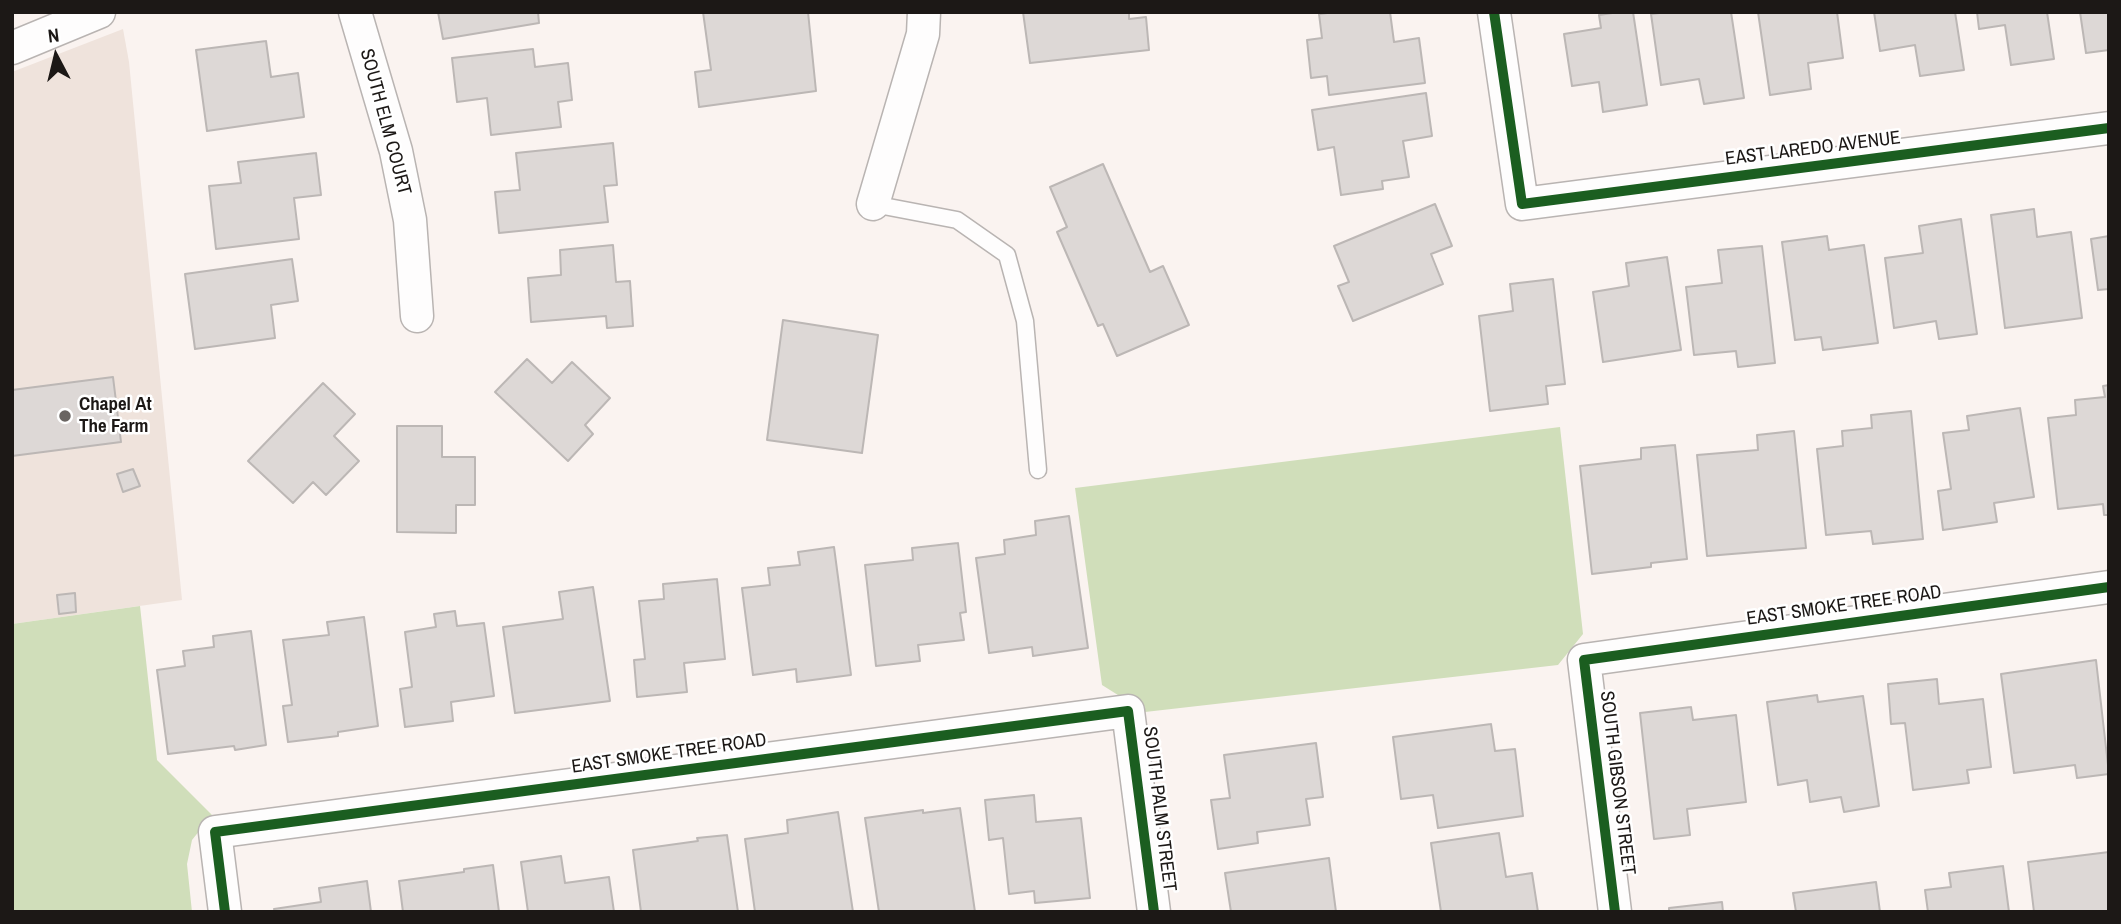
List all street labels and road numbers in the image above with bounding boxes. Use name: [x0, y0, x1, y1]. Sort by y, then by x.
street label: SOUTH ELM COURT: [355, 46, 415, 198]
street label: EAST LAREDO AVENUE: [1724, 127, 1902, 171]
street label: EAST SMOKE TREE ROAD: [1745, 581, 1943, 631]
street label: SOUTH GIBSON STREET: [1594, 690, 1640, 876]
street label: SOUTH PALM STREET: [1138, 725, 1180, 893]
street label: EAST SMOKE TREE ROAD: [570, 729, 768, 779]

